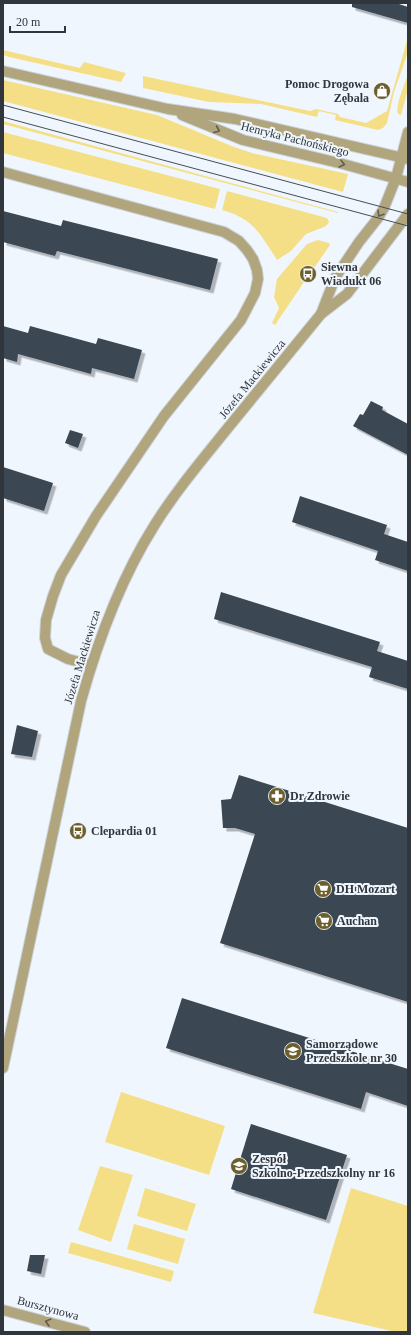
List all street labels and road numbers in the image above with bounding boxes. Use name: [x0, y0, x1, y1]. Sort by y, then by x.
street label: Henryka Pachońskiego: [239, 119, 351, 159]
street label: Józefa Mackiewicza: [216, 336, 289, 421]
street label: Józefa Mackiewicza: [61, 608, 103, 706]
street label: Bursztynowa: [16, 1293, 81, 1323]

